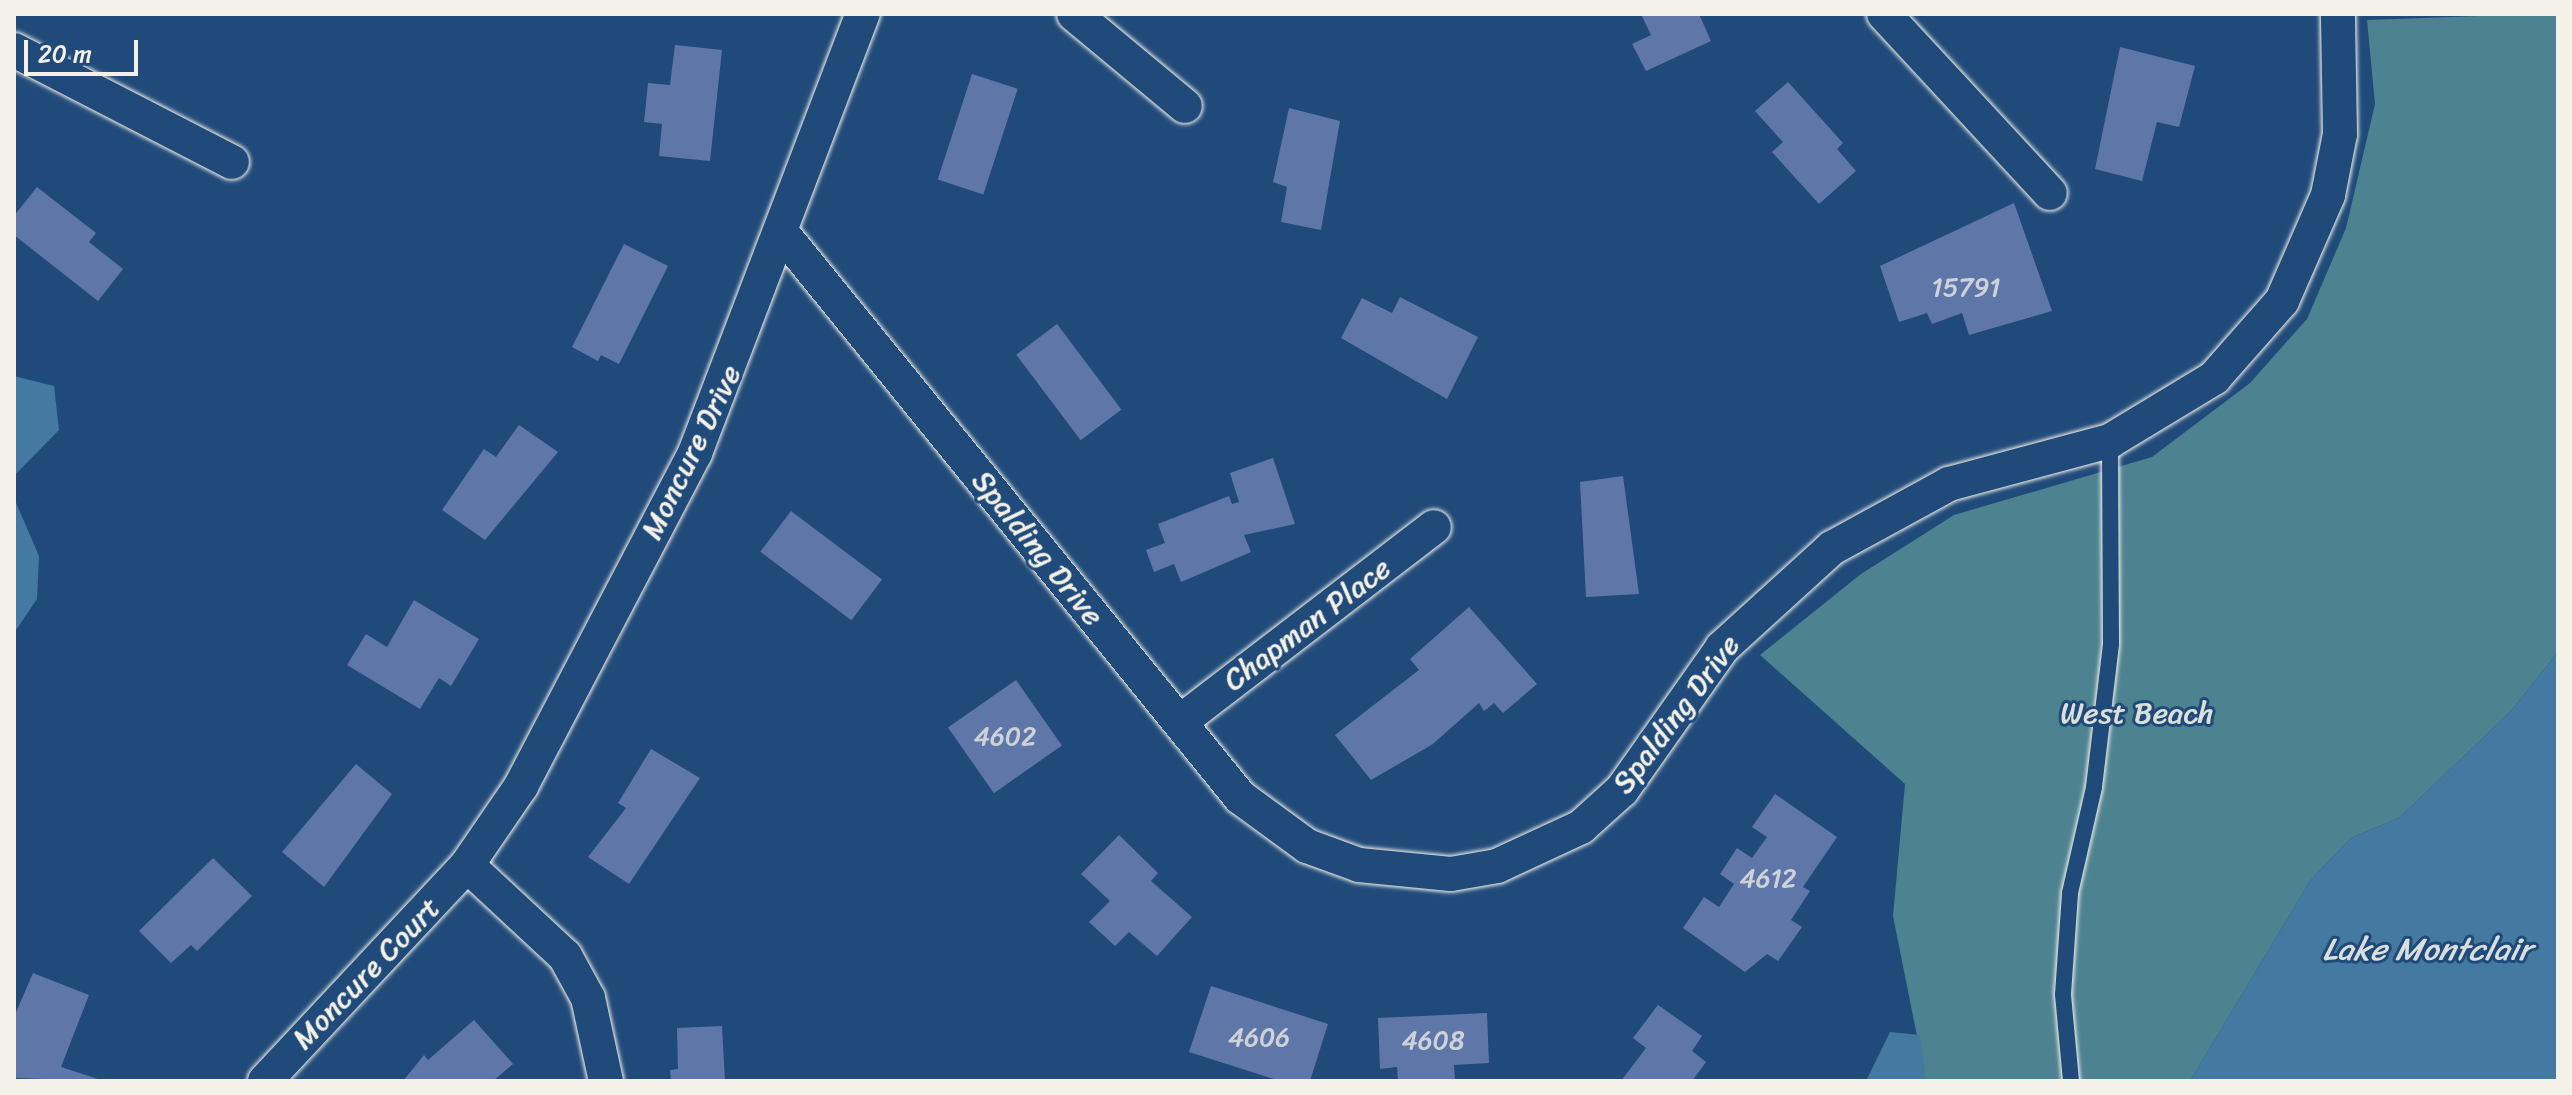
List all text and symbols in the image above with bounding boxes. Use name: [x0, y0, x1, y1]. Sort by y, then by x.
scale bar: [28, 24, 142, 74]
text: 20 m: [38, 33, 92, 75]
house number: 15791: [1931, 272, 2001, 304]
street label: Moncure Drive: [633, 359, 749, 545]
street label: Spalding Drive: [964, 463, 1112, 633]
street label: Chapman Place: [1216, 550, 1398, 698]
street label: Spalding Drive: [1605, 628, 1747, 800]
park label: West Beach: [2060, 695, 2214, 731]
house number: 4602: [974, 721, 1036, 753]
house number: 4612: [1739, 863, 1797, 895]
street label: Moncure Court: [285, 890, 447, 1056]
water label: Lake Montclair: [2322, 931, 2532, 969]
house number: 4606: [1228, 1022, 1290, 1054]
house number: 4608: [1401, 1025, 1465, 1057]

